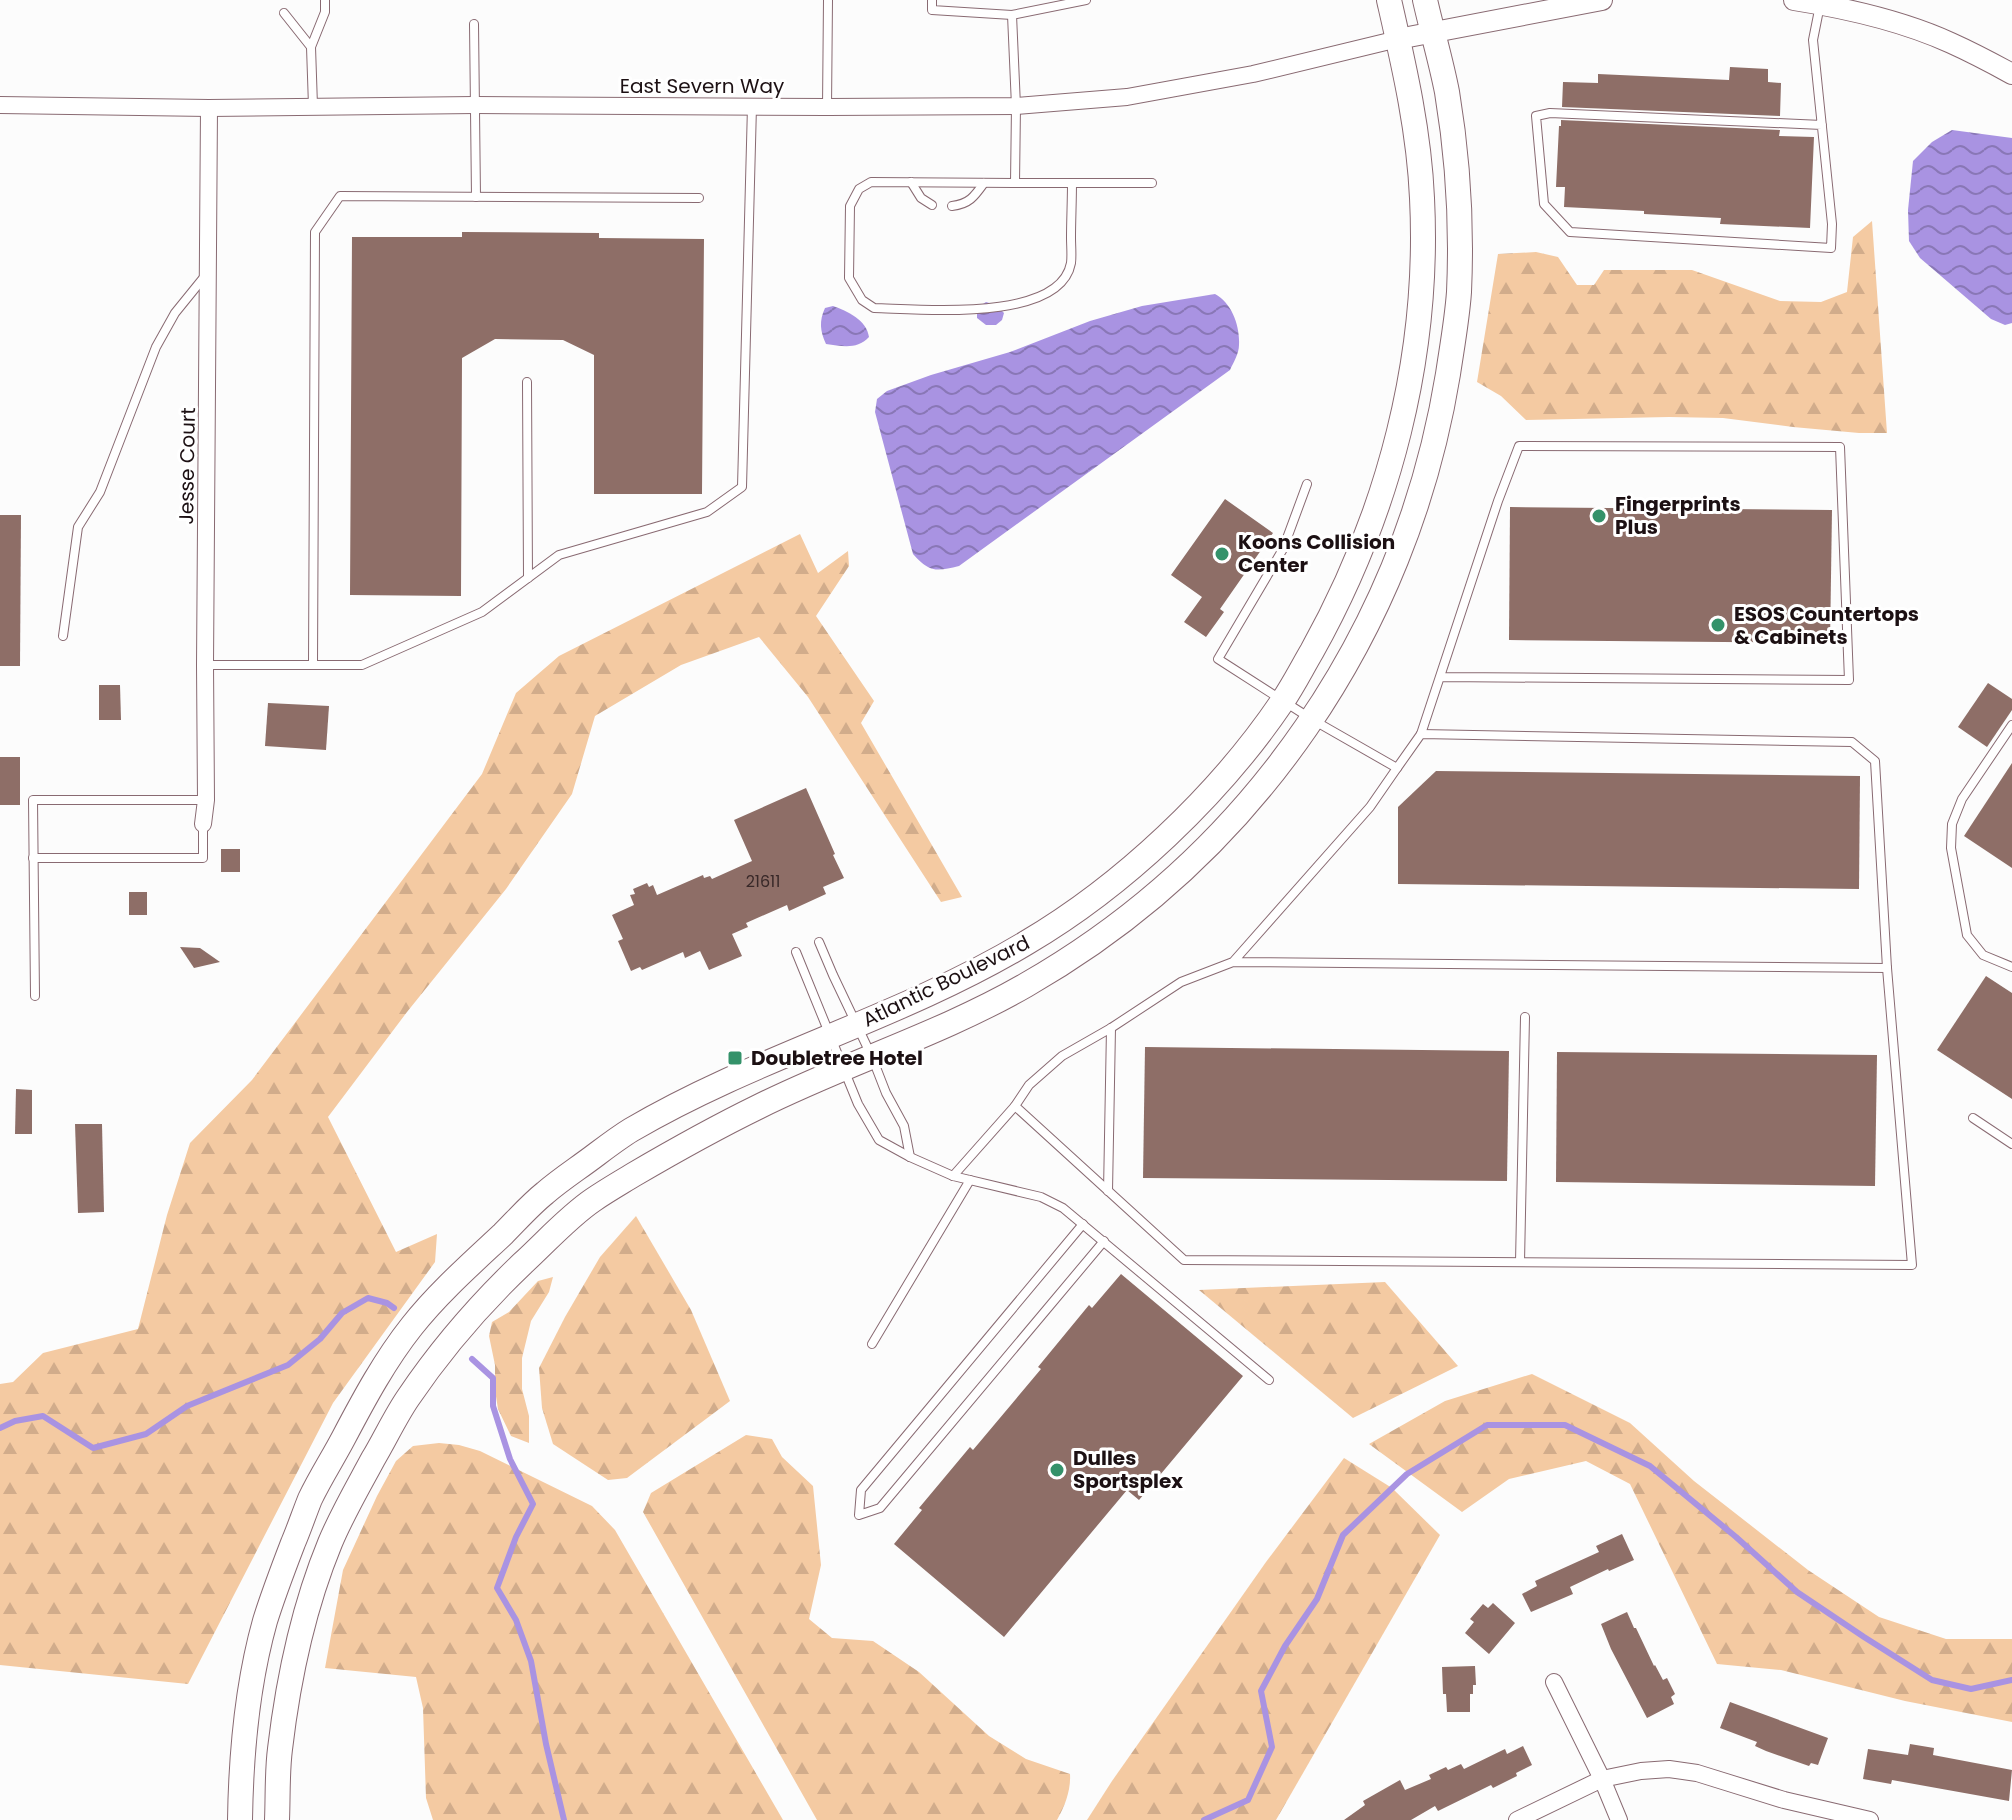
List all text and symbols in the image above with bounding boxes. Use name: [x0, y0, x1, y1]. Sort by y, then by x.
street label: East Severn Way: [620, 72, 784, 100]
street label: Jesse Court: [172, 407, 202, 525]
place label: Fingerprints Plus: [1615, 490, 1741, 541]
marker: Fingerprints Plus: [1590, 507, 1608, 525]
place label: Koons Collision Center: [1238, 528, 1395, 579]
marker: Koons Collision Center: [1213, 545, 1231, 563]
place label: ESOS Countertops & Cabinets: [1734, 600, 1919, 651]
marker: ESOS Countertops & Cabinets: [1709, 616, 1727, 634]
house number: 21611: [746, 870, 780, 893]
street label: Atlantic Boulevard: [858, 928, 1034, 1034]
place label: Doubletree Hotel: [751, 1044, 923, 1072]
marker: Doubletree Hotel: [726, 1049, 744, 1067]
place label: Dulles Sportsplex: [1073, 1444, 1183, 1495]
marker: Dulles Sportsplex: [1048, 1461, 1066, 1479]

